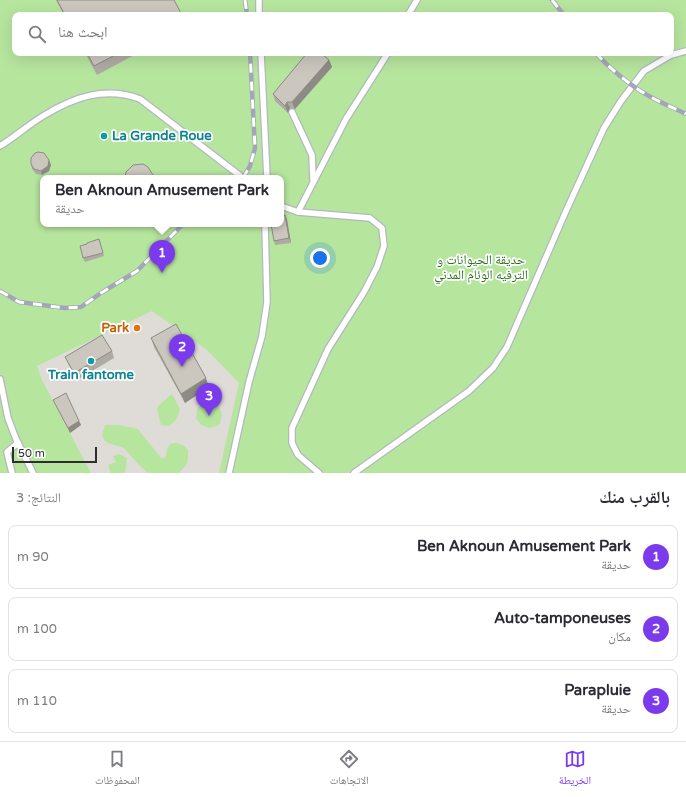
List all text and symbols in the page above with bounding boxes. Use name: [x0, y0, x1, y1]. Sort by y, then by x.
search box: [12, 12, 674, 56]
icon: search: [26, 23, 48, 45]
text: ابحث هنا: [58, 23, 108, 41]
place label: La Grande Roue: [112, 128, 212, 144]
marker: La Grande Roue: [99, 131, 109, 141]
popup: [40, 175, 284, 227]
text: Ben Aknoun Amusement Park: [55, 181, 269, 199]
text: حديقة: [55, 201, 85, 217]
pin: 1: [149, 240, 175, 273]
your location: [310, 248, 330, 268]
park label: حديقة الحيوانات و الترفيه الوئام المدني: [434, 252, 528, 285]
place label: Park: [101, 320, 129, 336]
marker: Park: [132, 323, 142, 333]
pin: 2: [169, 334, 195, 367]
marker: Train fantome: [86, 356, 96, 366]
place label: Train fantome: [47, 367, 135, 383]
pin: 3: [196, 383, 222, 416]
scale bar: [12, 445, 97, 464]
text: 50 m: [18, 447, 45, 460]
text: بالقرب منك: [599, 487, 670, 508]
text: النتائج: 3: [16, 490, 61, 506]
text: Ben Aknoun Amusement Park: [417, 537, 631, 555]
text: 90 m: [17, 549, 49, 565]
text: 1: [652, 549, 660, 565]
text: حديقة: [601, 557, 631, 573]
text: Auto-tamponeuses: [494, 609, 631, 627]
text: 100 m: [17, 621, 57, 637]
text: 2: [652, 621, 660, 637]
text: مكان: [608, 629, 631, 645]
text: Parapluie: [564, 681, 631, 699]
text: 110 m: [17, 693, 57, 709]
text: 3: [652, 693, 660, 709]
text: حديقة: [601, 701, 631, 717]
tab: المحفوظات: [95, 748, 140, 791]
tab: الاتجاهات: [330, 748, 369, 791]
tab: الخريطة: [559, 748, 591, 791]

